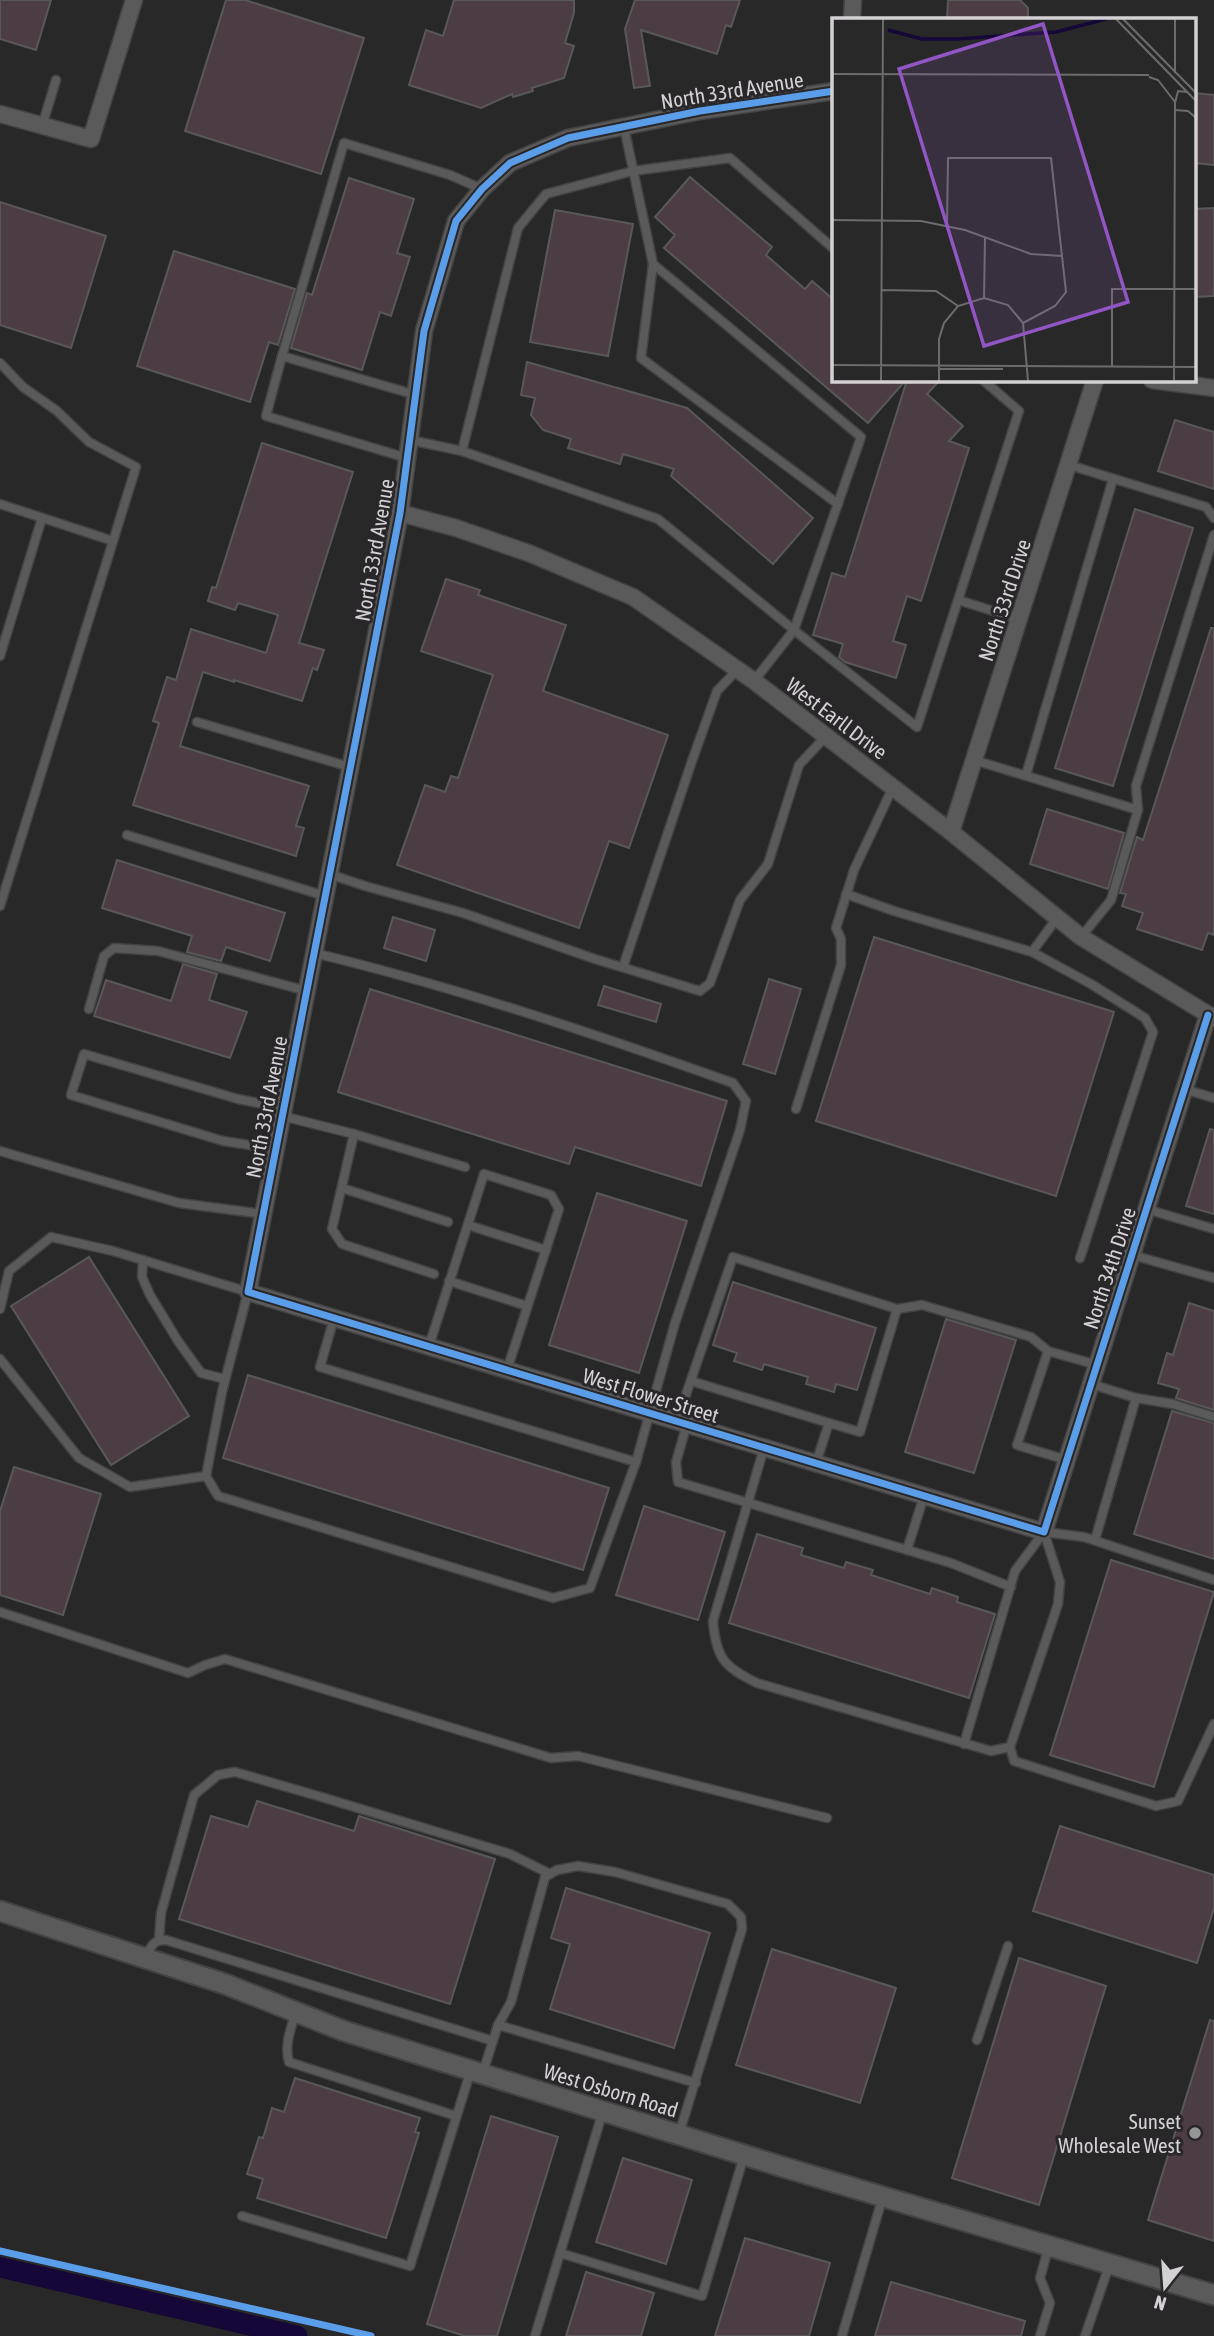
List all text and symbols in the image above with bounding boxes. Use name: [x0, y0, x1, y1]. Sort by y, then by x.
inset map: [832, 18, 1196, 382]
street label: North 33rd Avenue: [659, 67, 805, 113]
street label: North 33rd Avenue: [350, 477, 398, 623]
street label: North 33rd Drive: [973, 536, 1035, 664]
street label: West Earll Drive: [782, 672, 892, 764]
street label: North 33rd Avenue: [240, 1034, 292, 1180]
street label: North 34th Drive: [1078, 1204, 1140, 1332]
street label: West Flower Street: [580, 1363, 722, 1427]
street label: West Osborn Road: [541, 2058, 681, 2122]
place label: Sunset Wholesale West: [1058, 2109, 1181, 2157]
marker: Sunset Wholesale West: [1187, 2125, 1203, 2141]
north arrow: [1130, 2252, 1200, 2322]
text: N: [1151, 2291, 1169, 2315]

